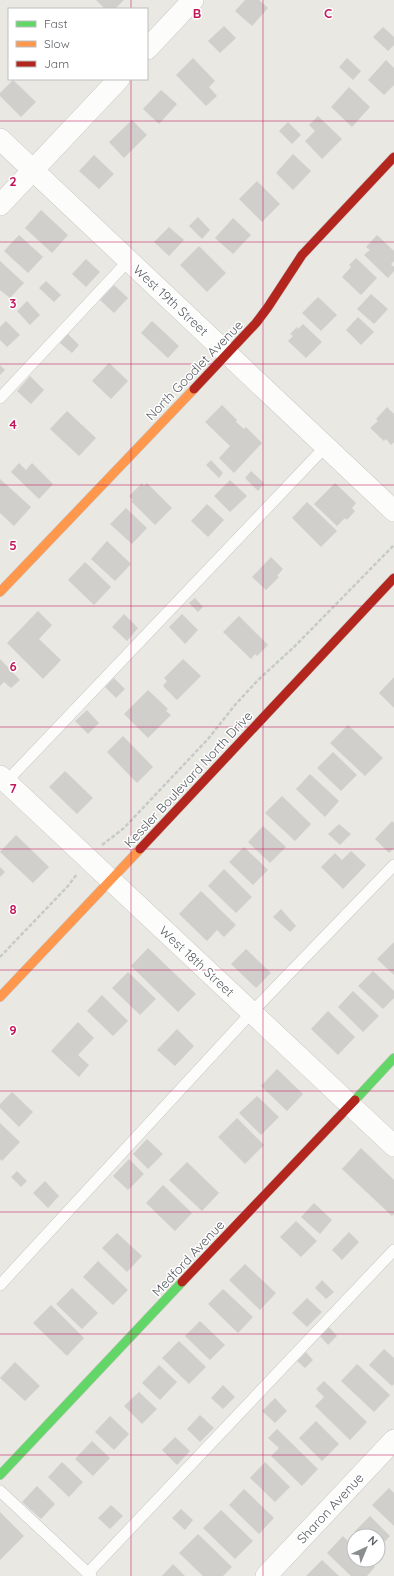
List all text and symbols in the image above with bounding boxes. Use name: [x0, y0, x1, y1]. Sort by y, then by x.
text: B: [193, 5, 201, 21]
text: C: [324, 5, 332, 21]
legend: [8, 8, 148, 80]
text: Fast: [44, 16, 68, 31]
text: Slow: [44, 36, 70, 51]
text: Jam: [44, 56, 69, 71]
text: 2: [9, 173, 17, 189]
street label: West 19th Street: [130, 261, 212, 339]
text: 3: [10, 295, 17, 311]
street label: North Goodlet Avenue: [142, 317, 246, 423]
text: 4: [9, 416, 17, 432]
text: 5: [9, 537, 17, 553]
text: 6: [9, 658, 17, 674]
street label: Kessler Boulevard North Drive: [121, 708, 255, 850]
text: 7: [9, 780, 17, 796]
text: 8: [9, 901, 17, 917]
street label: West 18th Street: [156, 922, 238, 1000]
text: 9: [9, 1022, 17, 1038]
street label: Medford Avenue: [149, 1216, 227, 1300]
street label: Sharon Avenue: [293, 1469, 367, 1547]
north arrow: [346, 1528, 386, 1568]
text: N: [365, 1533, 381, 1549]

